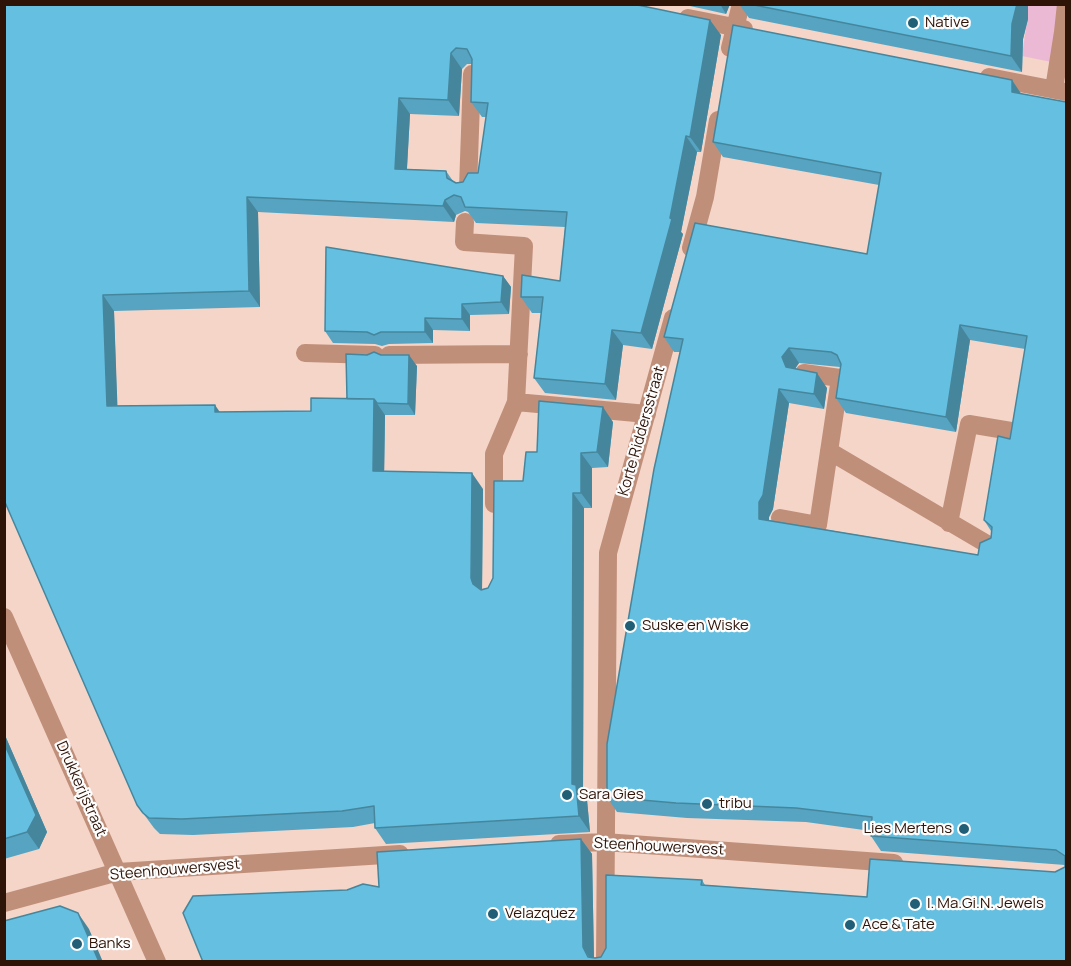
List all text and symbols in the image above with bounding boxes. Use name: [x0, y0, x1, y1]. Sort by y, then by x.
place label: Native: [925, 14, 969, 32]
marker: Native: [906, 16, 920, 30]
street label: Korte Riddersstraat: [615, 364, 669, 498]
place label: Suske en Wiske: [642, 617, 749, 635]
marker: Suske en Wiske: [623, 619, 637, 633]
street label: Drukkerijstraat: [52, 739, 110, 839]
place label: Sara Gies: [579, 786, 644, 804]
marker: Sara Gies: [560, 788, 574, 802]
place label: tribu: [719, 795, 752, 813]
marker: tribu: [700, 797, 714, 811]
place label: Lies Mertens: [863, 820, 952, 838]
marker: Lies Mertens: [957, 822, 971, 836]
street label: Steenhouwersvest: [593, 835, 725, 859]
street label: Steenhouwersvest: [109, 855, 241, 885]
place label: I. Ma.Gi.N. Jewels: [927, 895, 1044, 913]
marker: I. Ma.Gi.N. Jewels: [908, 897, 922, 911]
place label: Velazquez: [505, 905, 576, 923]
marker: Velazquez: [486, 907, 500, 921]
place label: Ace & Tate: [862, 916, 935, 934]
marker: Ace & Tate: [843, 918, 857, 932]
place label: Banks: [89, 935, 131, 953]
marker: Banks: [70, 937, 84, 951]

